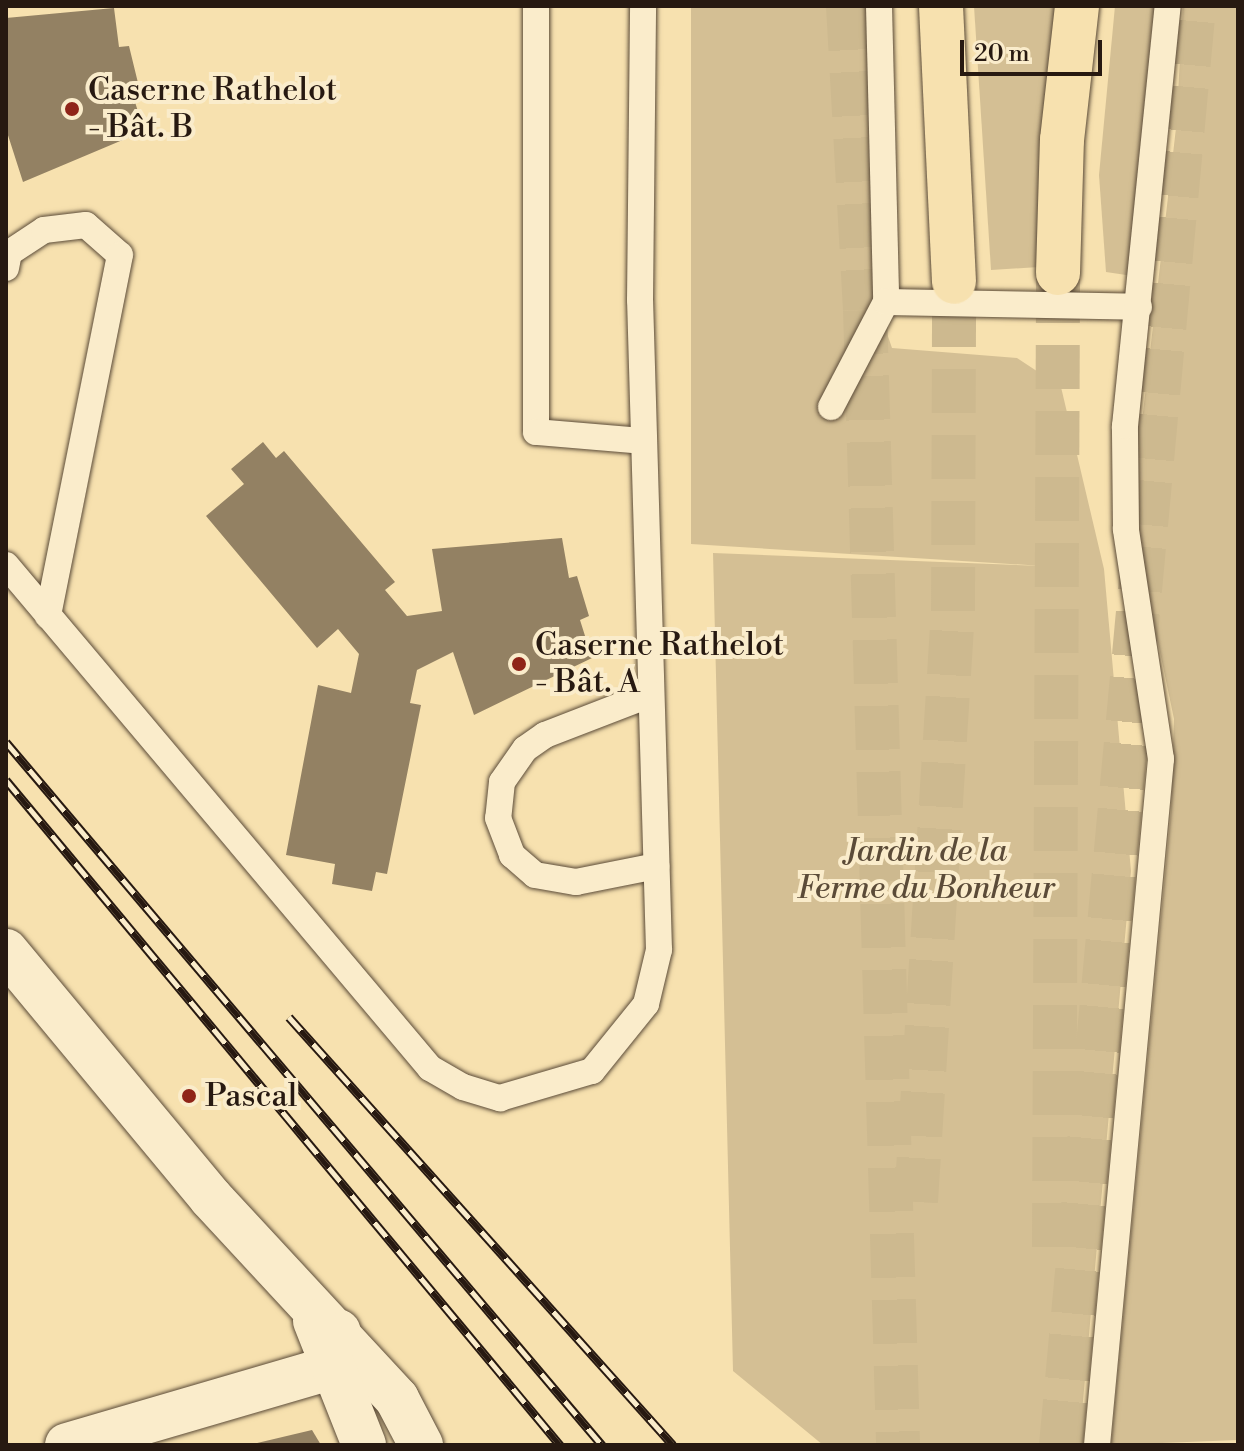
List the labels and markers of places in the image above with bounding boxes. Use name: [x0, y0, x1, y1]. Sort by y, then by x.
place label: Caserne Rathelot - Bât. B: [88, 72, 337, 147]
marker: Caserne Rathelot - Bât. B: [63, 100, 81, 118]
place label: Caserne Rathelot - Bât. A: [535, 627, 784, 702]
marker: Caserne Rathelot - Bât. A: [510, 655, 528, 673]
place label: Pascal: [205, 1077, 297, 1115]
marker: Pascal: [180, 1087, 198, 1105]

